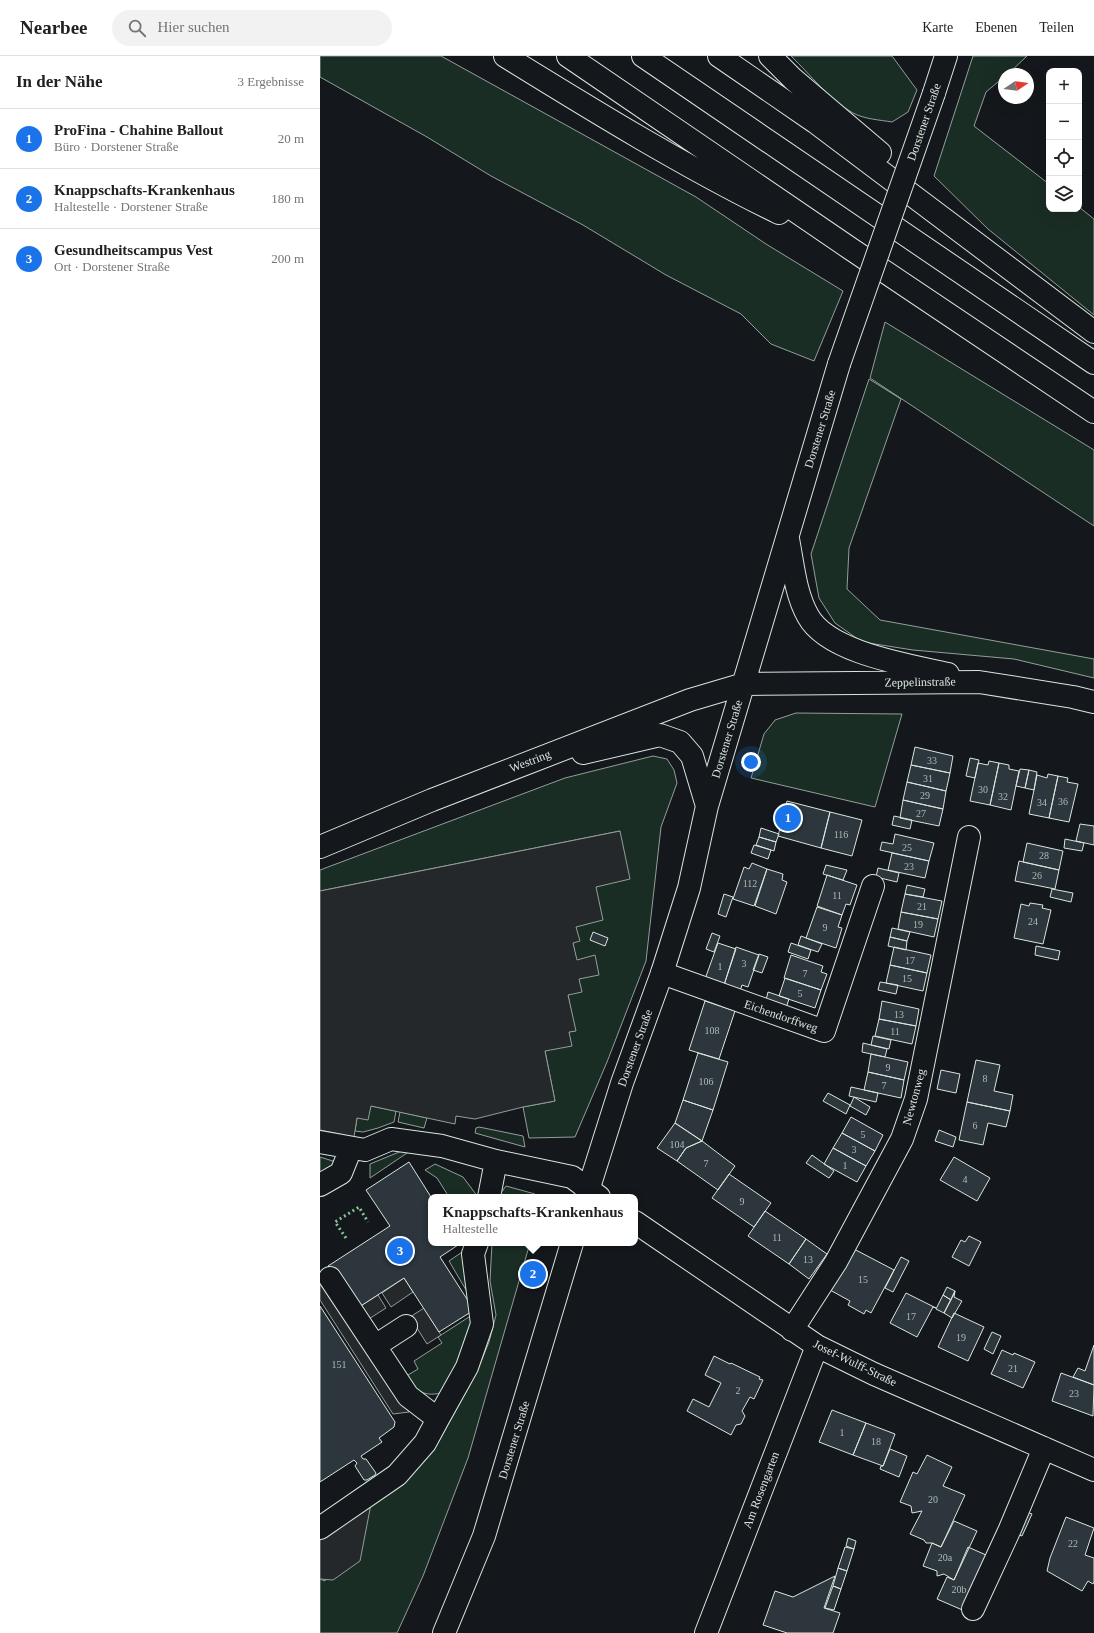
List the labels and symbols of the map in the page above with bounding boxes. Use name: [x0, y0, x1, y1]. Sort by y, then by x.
north arrow: [998, 68, 1034, 104]
street label: Dorstener Straße: [904, 81, 944, 163]
street label: Dorstener Straße: [801, 388, 839, 470]
street label: Zeppelinstraße: [884, 674, 956, 690]
street label: Dorstener Straße: [708, 698, 746, 780]
street label: Westring: [507, 747, 553, 775]
your location: [741, 752, 761, 772]
house number: 33: [927, 755, 937, 766]
house number: 31: [923, 773, 933, 784]
house number: 30: [978, 784, 988, 795]
house number: 29: [920, 790, 930, 801]
house number: 32: [998, 791, 1008, 802]
house number: 36: [1058, 796, 1068, 807]
house number: 34: [1037, 797, 1047, 808]
pin: 1: [775, 803, 801, 833]
house number: 27: [916, 808, 926, 819]
house number: 116: [834, 829, 848, 840]
house number: 25: [902, 842, 912, 853]
house number: 28: [1039, 850, 1049, 861]
house number: 23: [904, 861, 914, 872]
house number: 26: [1032, 870, 1042, 881]
house number: 112: [743, 878, 757, 889]
house number: 11: [832, 890, 842, 901]
house number: 21: [917, 901, 927, 912]
house number: 24: [1028, 916, 1038, 927]
house number: 19: [913, 919, 923, 930]
house number: 9: [823, 922, 828, 933]
house number: 17: [905, 955, 915, 966]
house number: 3: [742, 958, 747, 969]
house number: 1: [718, 961, 723, 972]
house number: 7: [803, 968, 808, 979]
house number: 15: [902, 973, 912, 984]
house number: 5: [798, 988, 803, 999]
street label: Eichendorffweg: [742, 997, 820, 1035]
street label: Dorstener Straße: [615, 1008, 655, 1088]
house number: 13: [894, 1009, 904, 1020]
house number: 108: [705, 1025, 720, 1036]
house number: 11: [890, 1026, 900, 1037]
house number: 9: [886, 1062, 891, 1073]
street label: Newtonweg: [900, 1067, 928, 1127]
house number: 8: [983, 1073, 988, 1084]
house number: 106: [699, 1076, 714, 1087]
house number: 7: [882, 1080, 887, 1091]
house number: 6: [973, 1120, 978, 1131]
house number: 5: [861, 1129, 866, 1140]
house number: 104: [670, 1139, 685, 1150]
house number: 3: [852, 1144, 857, 1155]
house number: 7: [704, 1158, 709, 1169]
house number: 1: [843, 1160, 848, 1171]
house number: 4: [963, 1174, 968, 1185]
house number: 9: [740, 1196, 745, 1207]
house number: 11: [772, 1232, 782, 1243]
pin: 3: [387, 1236, 413, 1266]
house number: 13: [803, 1254, 813, 1265]
pin: 2: [520, 1259, 546, 1289]
house number: 15: [858, 1274, 868, 1285]
house number: 17: [906, 1311, 916, 1322]
house number: 19: [956, 1332, 966, 1343]
street label: Josef-Wulff-Straße: [811, 1337, 899, 1389]
house number: 151: [332, 1359, 347, 1370]
house number: 21: [1008, 1363, 1018, 1374]
house number: 2: [736, 1385, 741, 1396]
house number: 23: [1069, 1388, 1079, 1399]
street label: Dorstener Straße: [495, 1399, 533, 1481]
house number: 1: [840, 1427, 845, 1438]
house number: 18: [871, 1436, 881, 1447]
street label: Am Rosengarten: [740, 1450, 782, 1530]
house number: 20: [928, 1494, 938, 1505]
house number: 22: [1068, 1538, 1078, 1549]
house number: 20a: [938, 1552, 953, 1563]
house number: 20b: [952, 1584, 967, 1595]

